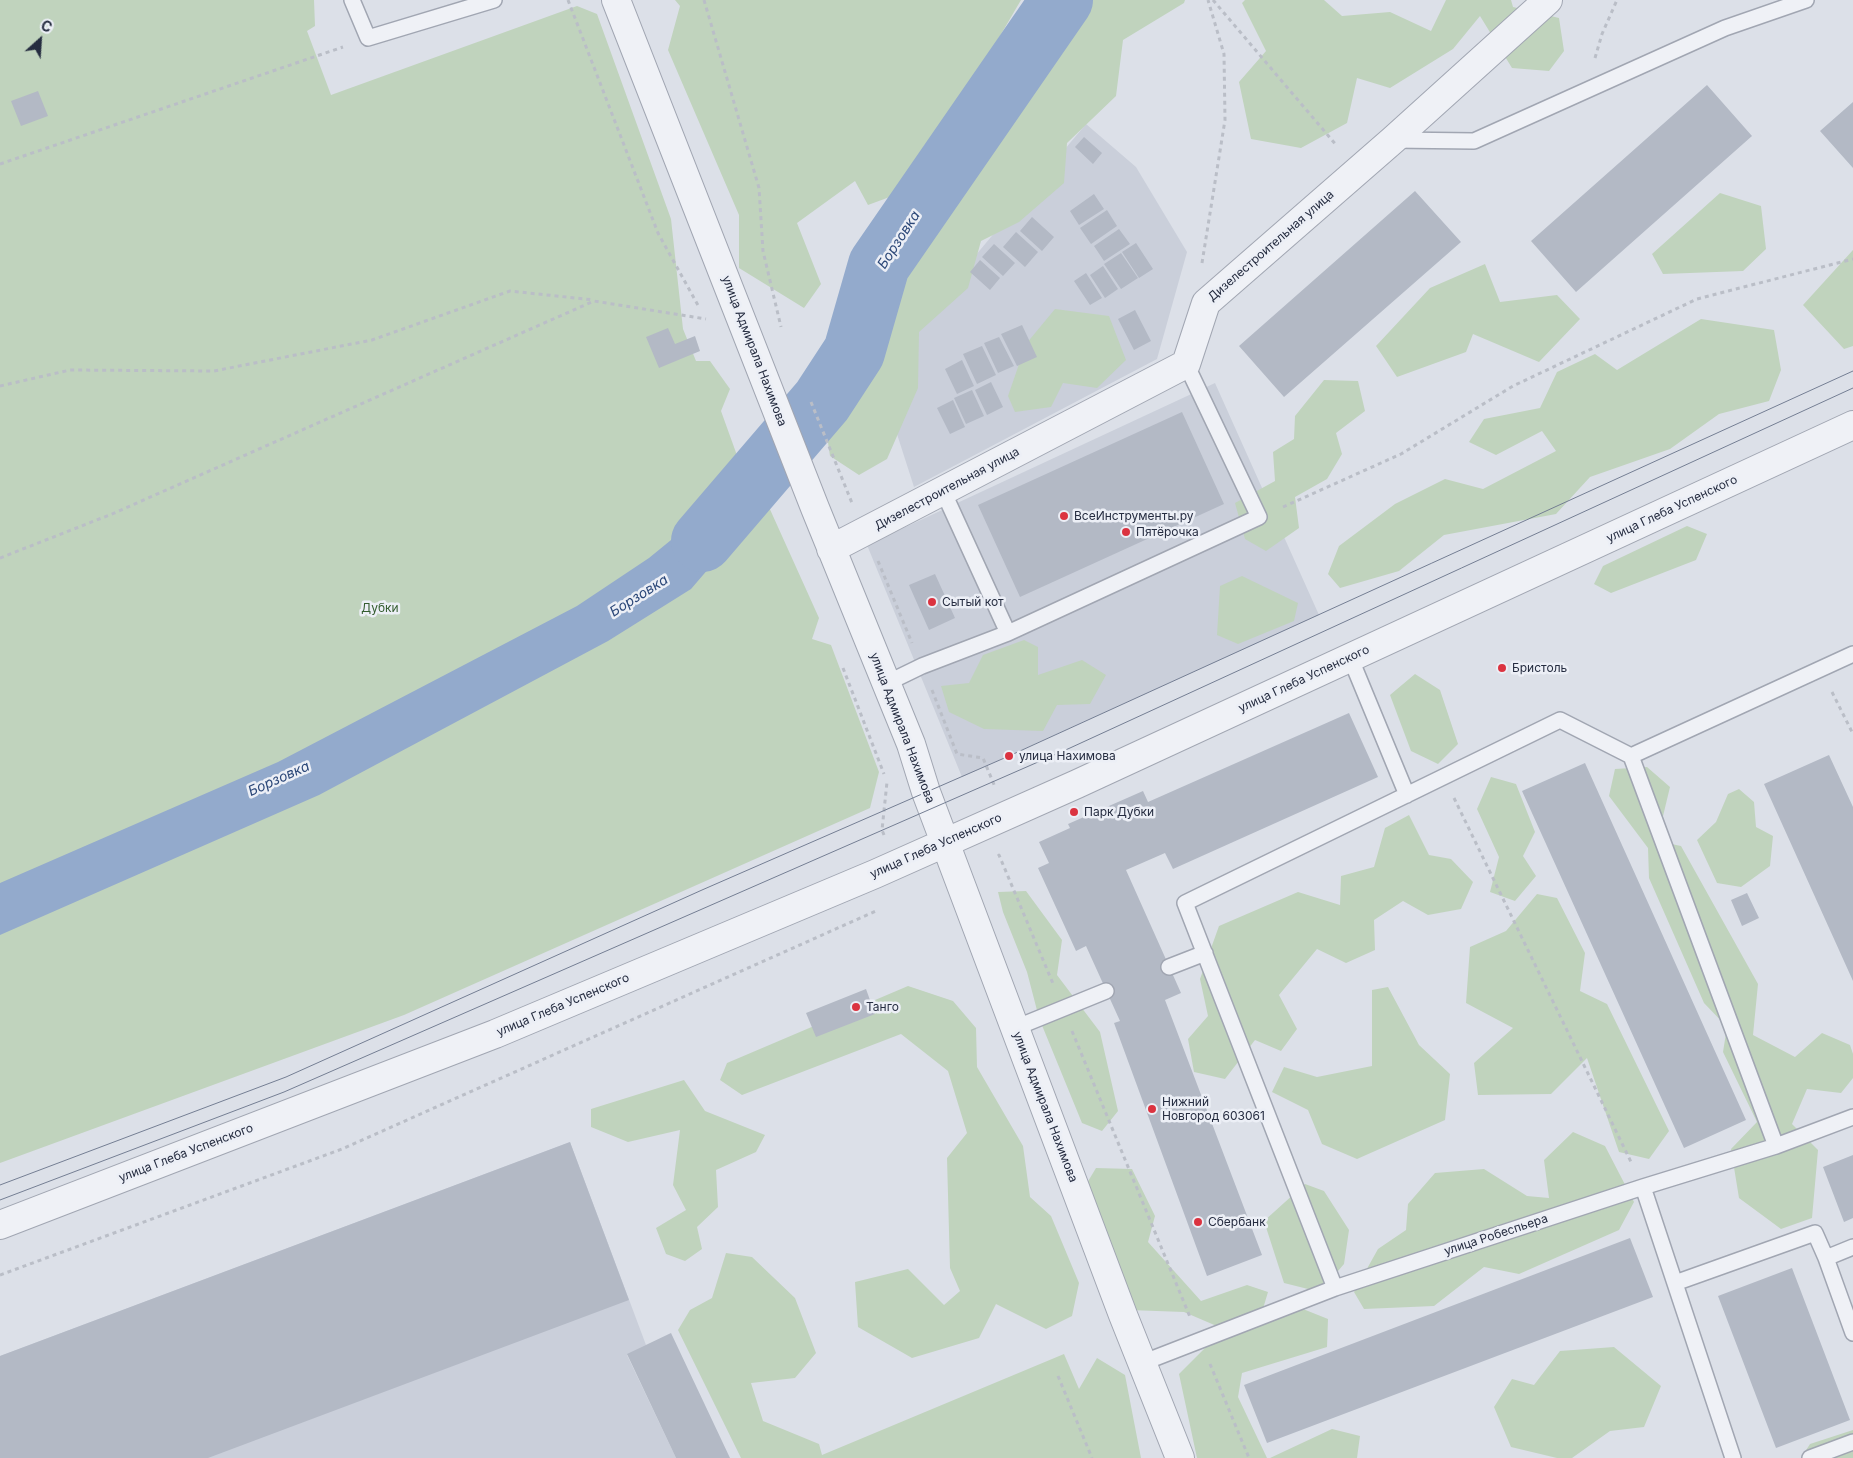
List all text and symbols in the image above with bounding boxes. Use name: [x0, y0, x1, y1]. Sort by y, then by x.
north arrow: [15, 15, 65, 65]
text: С: [38, 16, 55, 36]
street label: Дизелестроительная улица: [1205, 187, 1337, 305]
water label: Борзовка: [874, 208, 924, 272]
street label: улица Адмирала Нахимова: [719, 274, 789, 428]
street label: Дизелестроительная улица: [872, 445, 1022, 533]
street label: улица Глеба Успенского: [1604, 472, 1740, 546]
place label: ВсеИнструменты.ру: [1074, 509, 1194, 523]
marker: ВсеИнструменты.ру: [1058, 510, 1070, 522]
place label: Пятёрочка: [1136, 525, 1199, 539]
marker: Пятёрочка: [1120, 526, 1132, 538]
water label: Борзовка: [607, 572, 671, 620]
place label: Сытый кот: [942, 595, 1004, 609]
marker: Сытый кот: [926, 596, 938, 608]
park label: Дубки: [361, 601, 399, 615]
street label: улица Глеба Успенского: [1236, 642, 1372, 716]
street label: улица Адмирала Нахимова: [867, 651, 937, 805]
place label: Бристоль: [1512, 661, 1567, 675]
marker: Бристоль: [1496, 662, 1508, 674]
place label: улица Нахимова: [1019, 749, 1116, 763]
marker: улица Нахимова: [1003, 750, 1015, 762]
water label: Борзовка: [246, 758, 312, 800]
place label: Парк Дубки: [1084, 805, 1154, 819]
marker: Парк Дубки: [1068, 806, 1080, 818]
street label: улица Глеба Успенского: [868, 810, 1004, 882]
street label: улица Глеба Успенского: [495, 970, 631, 1040]
place label: Танго: [866, 1000, 899, 1014]
marker: Танго: [850, 1001, 862, 1013]
street label: улица Адмирала Нахимова: [1010, 1030, 1080, 1184]
place label: Нижний Новгород 603061: [1162, 1095, 1265, 1123]
marker: Нижний Новгород 603061: [1146, 1103, 1158, 1115]
street label: улица Глеба Успенского: [117, 1121, 255, 1185]
street label: улица Робеспьера: [1442, 1211, 1550, 1259]
place label: Сбербанк: [1208, 1215, 1266, 1229]
marker: Сбербанк: [1192, 1216, 1204, 1228]

